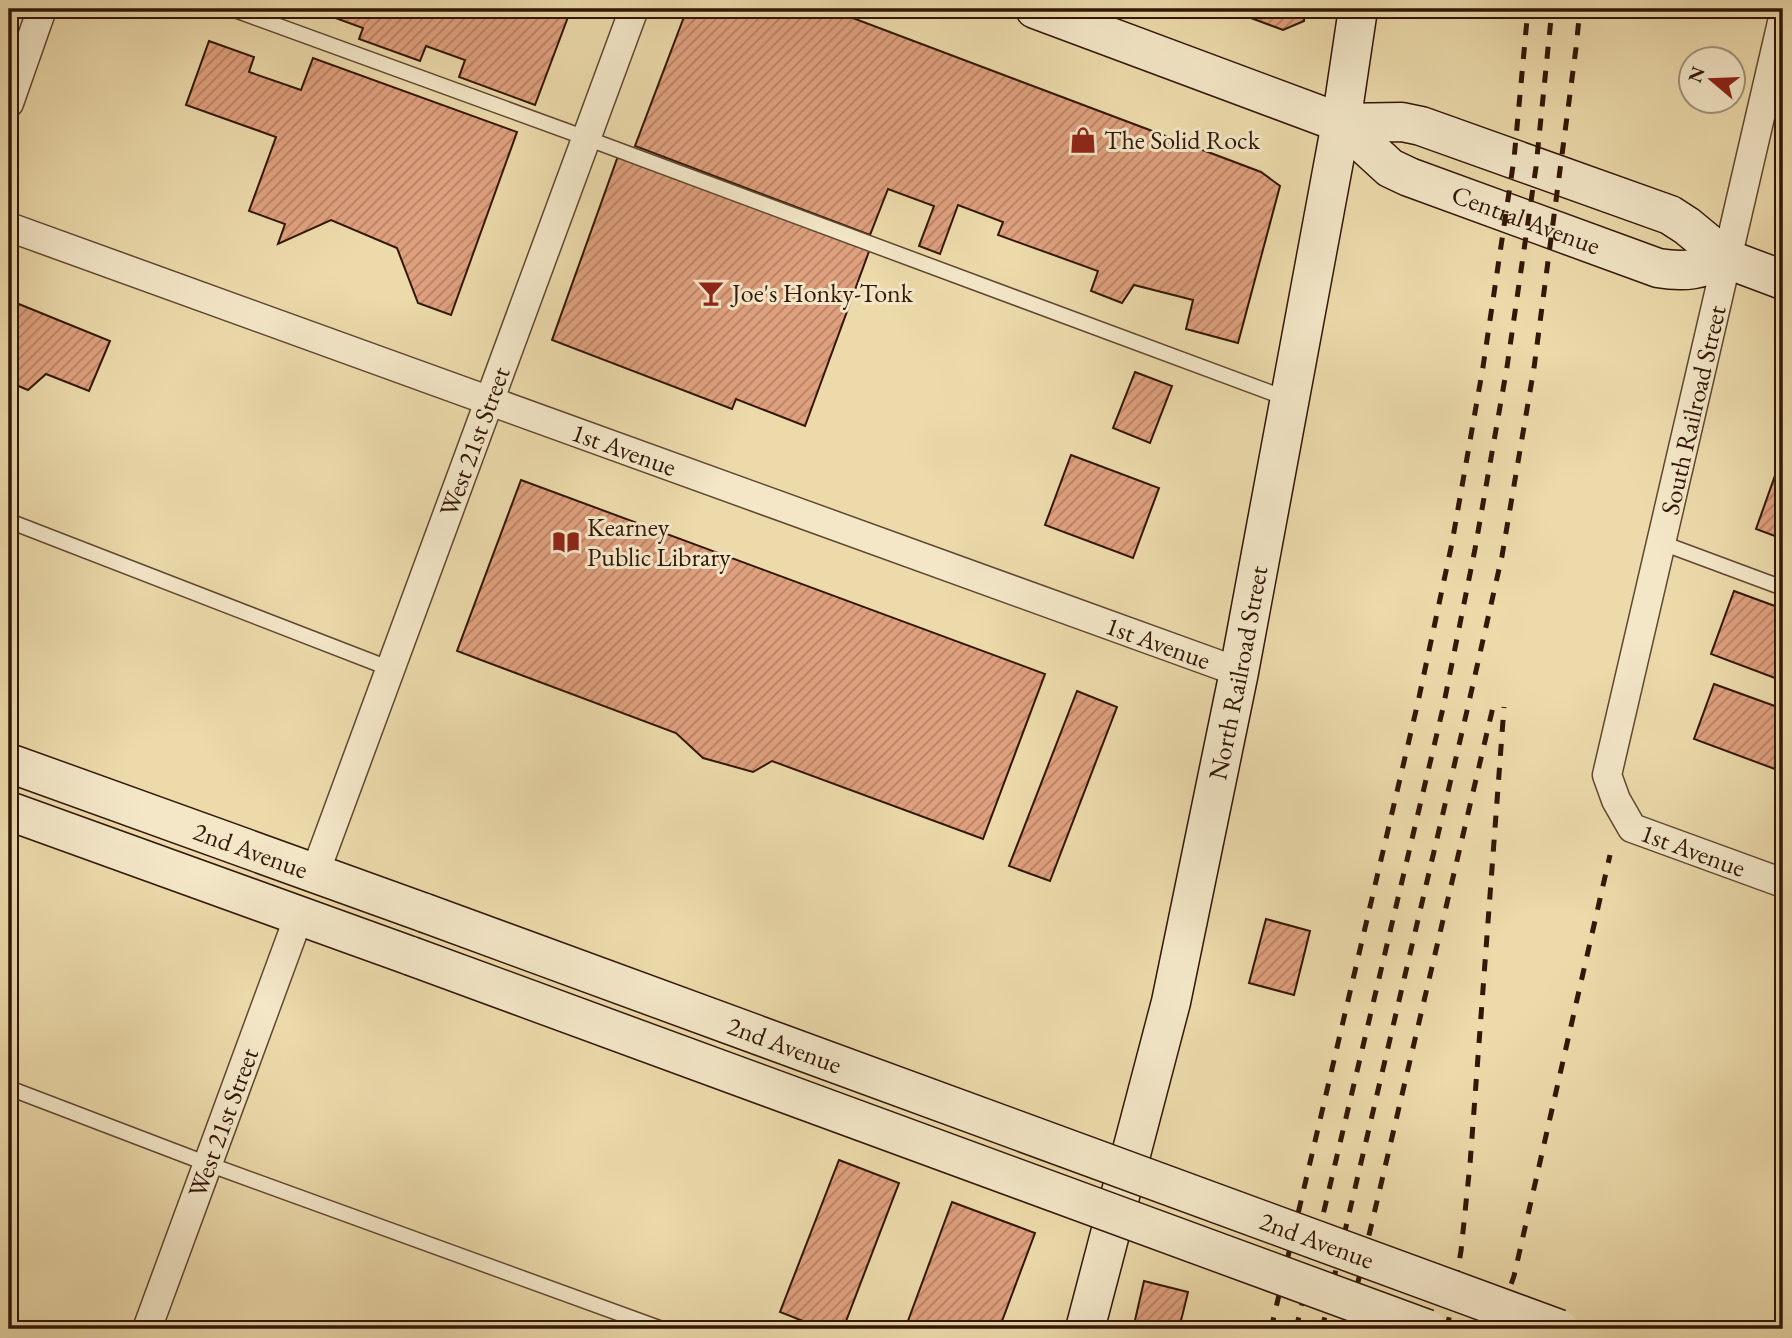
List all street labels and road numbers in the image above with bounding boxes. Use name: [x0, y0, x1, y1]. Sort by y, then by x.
street label: Central Avenue: [1447, 177, 1605, 262]
street label: South Railroad Street: [1652, 302, 1734, 518]
street label: West 21st Street: [431, 362, 517, 521]
street label: 1st Avenue: [567, 415, 681, 484]
street label: North Railroad Street: [1200, 563, 1275, 783]
street label: 1st Avenue: [1101, 608, 1215, 677]
street label: 2nd Avenue: [189, 814, 313, 886]
street label: 1st Avenue: [1636, 816, 1750, 885]
street label: 2nd Avenue: [723, 1008, 846, 1081]
street label: West 21st Street: [180, 1043, 266, 1202]
street label: 2nd Avenue: [1255, 1204, 1379, 1277]

